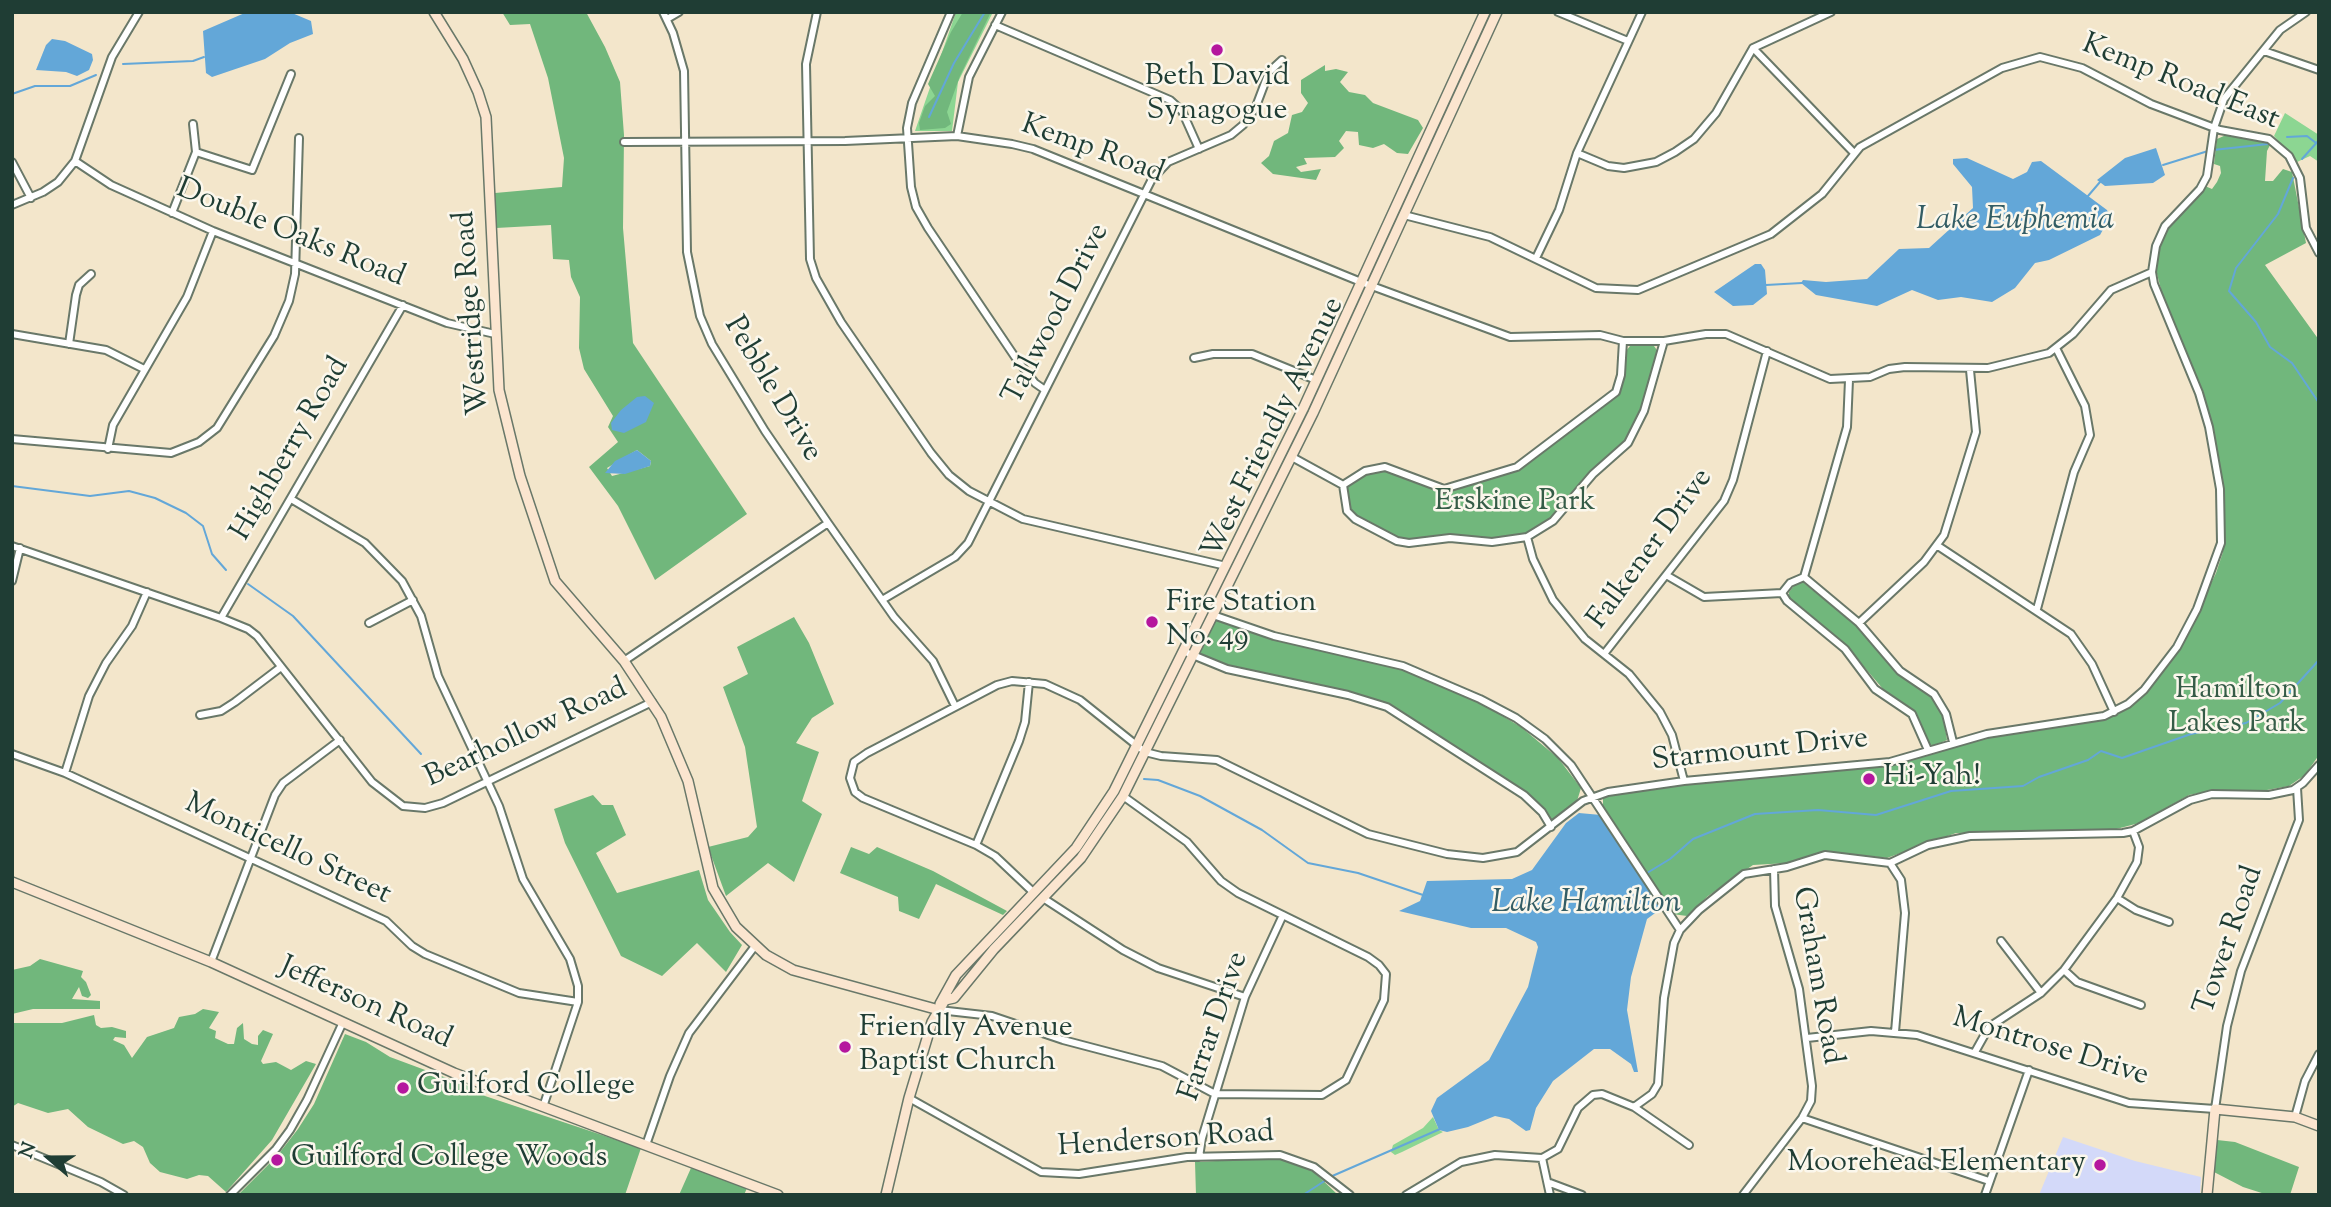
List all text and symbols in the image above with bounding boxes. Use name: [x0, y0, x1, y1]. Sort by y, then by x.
street label: Kemp Road East: [2076, 28, 2284, 140]
marker: Beth David Synagogue: [1209, 42, 1225, 58]
place label: Beth David Synagogue: [1144, 61, 1290, 132]
street label: Kemp Road: [1016, 109, 1168, 193]
street label: Double Oaks Road: [170, 173, 410, 297]
water label: Lake Euphemia: [1916, 204, 2114, 242]
street label: Westridge Road: [449, 209, 499, 417]
street label: Tallwood Drive: [997, 218, 1119, 412]
street label: West Friendly Avenue: [1196, 292, 1354, 566]
street label: Pebble Drive: [714, 311, 828, 469]
street label: Highberry Road: [225, 352, 359, 548]
street label: Falkener Drive: [1582, 463, 1722, 637]
park label: Erskine Park: [1434, 486, 1596, 522]
place label: Fire Station No. 49: [1166, 587, 1317, 658]
marker: Fire Station No. 49: [1144, 614, 1160, 630]
street label: Bearhollow Road: [420, 672, 634, 798]
park label: Hamilton Lakes Park: [2168, 674, 2306, 744]
street label: Starmount Drive: [1650, 723, 1870, 781]
place label: Hi-Yah!: [1883, 761, 1981, 797]
marker: Hi-Yah!: [1861, 771, 1877, 787]
street label: Monticello Street: [178, 787, 396, 915]
street label: Tower Road: [2189, 862, 2273, 1020]
street label: Graham Road: [1782, 884, 1848, 1068]
water label: Lake Hamilton: [1491, 887, 1681, 925]
street label: Farrar Drive: [1174, 948, 1258, 1106]
street label: Jefferson Road: [273, 951, 457, 1059]
street label: Montrose Drive: [1948, 1002, 2152, 1096]
place label: Friendly Avenue Baptist Church: [859, 1012, 1073, 1082]
marker: Friendly Avenue Baptist Church: [837, 1039, 853, 1055]
place label: Guilford College: [417, 1070, 635, 1106]
marker: Guilford College: [395, 1080, 411, 1096]
street label: Henderson Road: [1057, 1116, 1275, 1168]
north arrow: [14, 1123, 84, 1193]
text: N: [14, 1139, 44, 1162]
place label: Guilford College Woods: [291, 1142, 607, 1178]
place label: Moorehead Elementary: [1787, 1147, 2086, 1183]
marker: Guilford College Woods: [269, 1152, 285, 1168]
marker: Moorehead Elementary: [2092, 1157, 2108, 1173]

